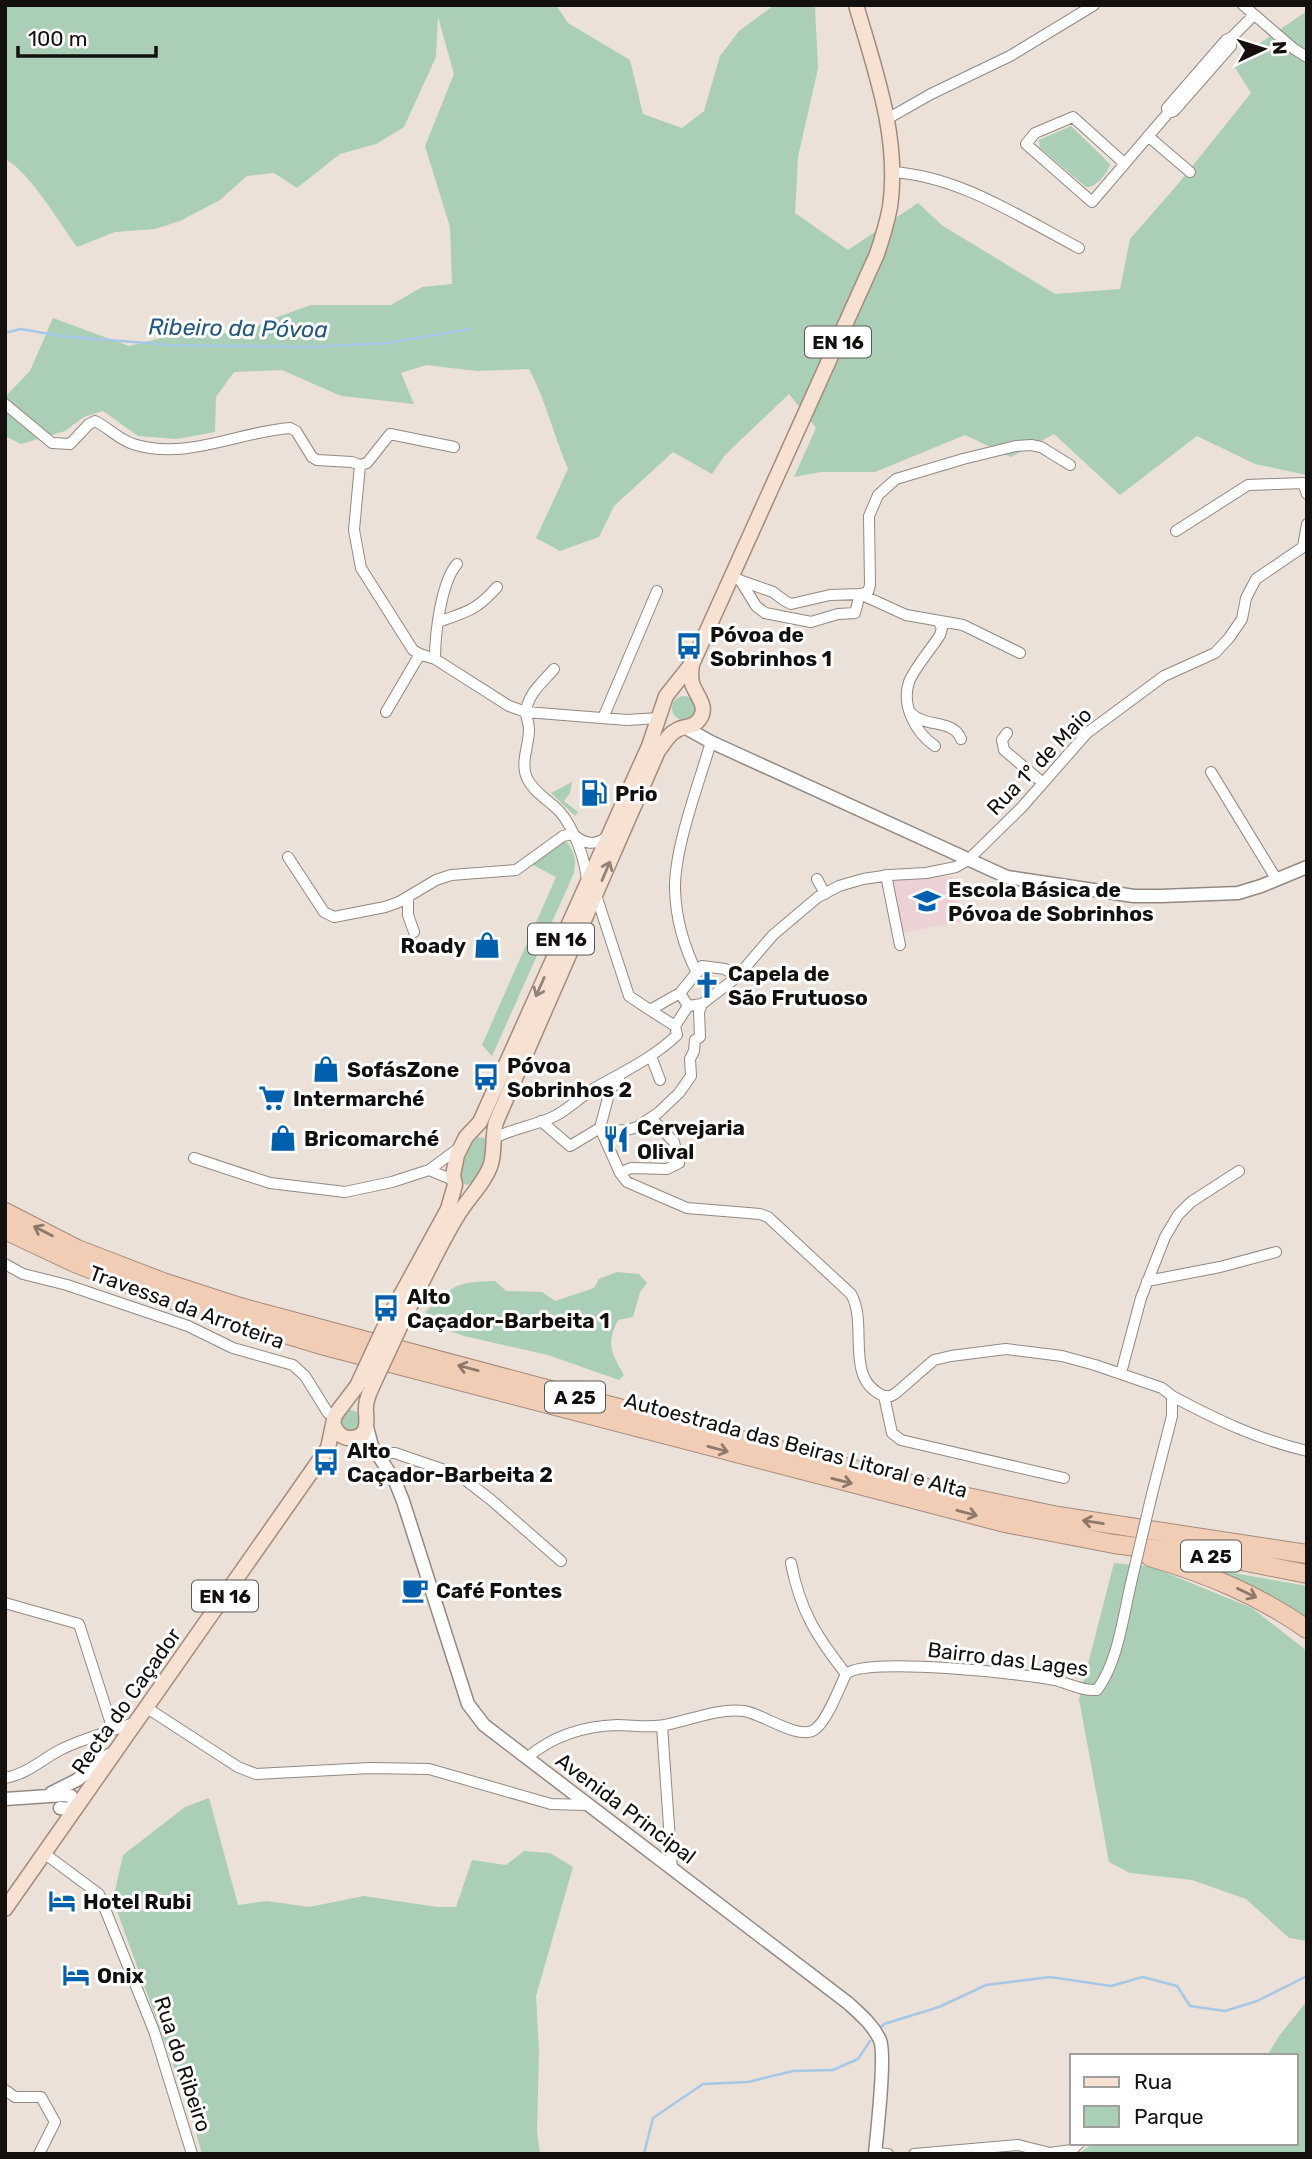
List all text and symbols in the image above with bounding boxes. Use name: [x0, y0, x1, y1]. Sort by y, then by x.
scale bar: [18, 14, 156, 58]
north arrow: [1228, 14, 1298, 84]
text: 100 m: [28, 26, 87, 51]
text: N: [1268, 40, 1291, 55]
water label: Ribeiro da Póvoa: [148, 312, 328, 344]
road number: EN 16: [805, 326, 871, 358]
place label: Póvoa de Sobrinhos 1: [710, 622, 832, 671]
bus stop icon: Póvoa de Sobrinhos 1: [674, 631, 704, 661]
street label: Rua 1° de Maio: [981, 702, 1097, 820]
fuel station icon: Prio: [579, 778, 609, 808]
place label: Prio: [615, 781, 658, 806]
one-way arrow: [600, 861, 613, 883]
place label: Escola Básica de Póvoa de Sobrinhos: [948, 877, 1154, 926]
school or university icon: Escola Básica de Póvoa de Sobrinhos: [912, 886, 942, 916]
road number: EN 16: [528, 923, 594, 954]
shop icon: Roady: [472, 930, 502, 960]
place label: Roady: [401, 933, 466, 958]
place label: Capela de São Frutuoso: [728, 961, 868, 1010]
church icon: Capela de São Frutuoso: [692, 970, 722, 1000]
one-way arrow: [533, 976, 546, 997]
place label: Póvoa Sobrinhos 2: [507, 1053, 632, 1102]
shop icon: SofásZone: [311, 1054, 341, 1084]
place label: SofásZone: [347, 1057, 459, 1082]
bus stop icon: Póvoa Sobrinhos 2: [471, 1062, 501, 1092]
supermarket icon: Intermarché: [257, 1083, 287, 1113]
place label: Intermarché: [293, 1086, 425, 1111]
place label: Cervejaria Olival: [637, 1115, 745, 1164]
shop icon: Bricomarché: [268, 1123, 298, 1153]
restaurant icon: Cervejaria Olival: [601, 1124, 631, 1154]
place label: Bricomarché: [304, 1126, 439, 1151]
one-way arrow: [33, 1224, 53, 1238]
street label: Travessa da Arroteira: [86, 1260, 288, 1354]
place label: Alto Caçador-Barbeita 1: [407, 1284, 610, 1333]
bus stop icon: Alto Caçador-Barbeita 1: [371, 1293, 401, 1323]
one-way arrow: [457, 1361, 479, 1374]
road number: A 25: [545, 1382, 605, 1413]
street label: Autoestrada das Beiras Litoral e Alta: [622, 1387, 970, 1503]
place label: Alto Caçador-Barbeita 2: [347, 1438, 553, 1487]
one-way arrow: [706, 1443, 728, 1456]
bus stop icon: Alto Caçador-Barbeita 2: [311, 1447, 341, 1477]
one-way arrow: [830, 1475, 853, 1488]
one-way arrow: [955, 1507, 977, 1520]
one-way arrow: [1082, 1515, 1105, 1528]
road number: A 25: [1181, 1540, 1241, 1572]
cafe icon: Café Fontes: [400, 1575, 430, 1605]
place label: Café Fontes: [436, 1578, 562, 1603]
road number: EN 16: [192, 1580, 258, 1612]
one-way arrow: [1236, 1587, 1257, 1600]
street label: Recta do Caçador: [66, 1623, 186, 1779]
street label: Bairro das Lages: [926, 1637, 1090, 1681]
street label: Avenida Principal: [551, 1747, 701, 1869]
hotel icon: Hotel Rubi: [47, 1886, 77, 1916]
place label: Hotel Rubi: [83, 1889, 191, 1914]
hotel icon: Onix: [61, 1960, 91, 1990]
place label: Onix: [97, 1963, 144, 1988]
street label: Rua do Ribeiro: [149, 1993, 217, 2135]
legend: [1070, 2054, 1298, 2145]
text: Rua: [1134, 2069, 1172, 2094]
text: Parque: [1134, 2104, 1204, 2129]

